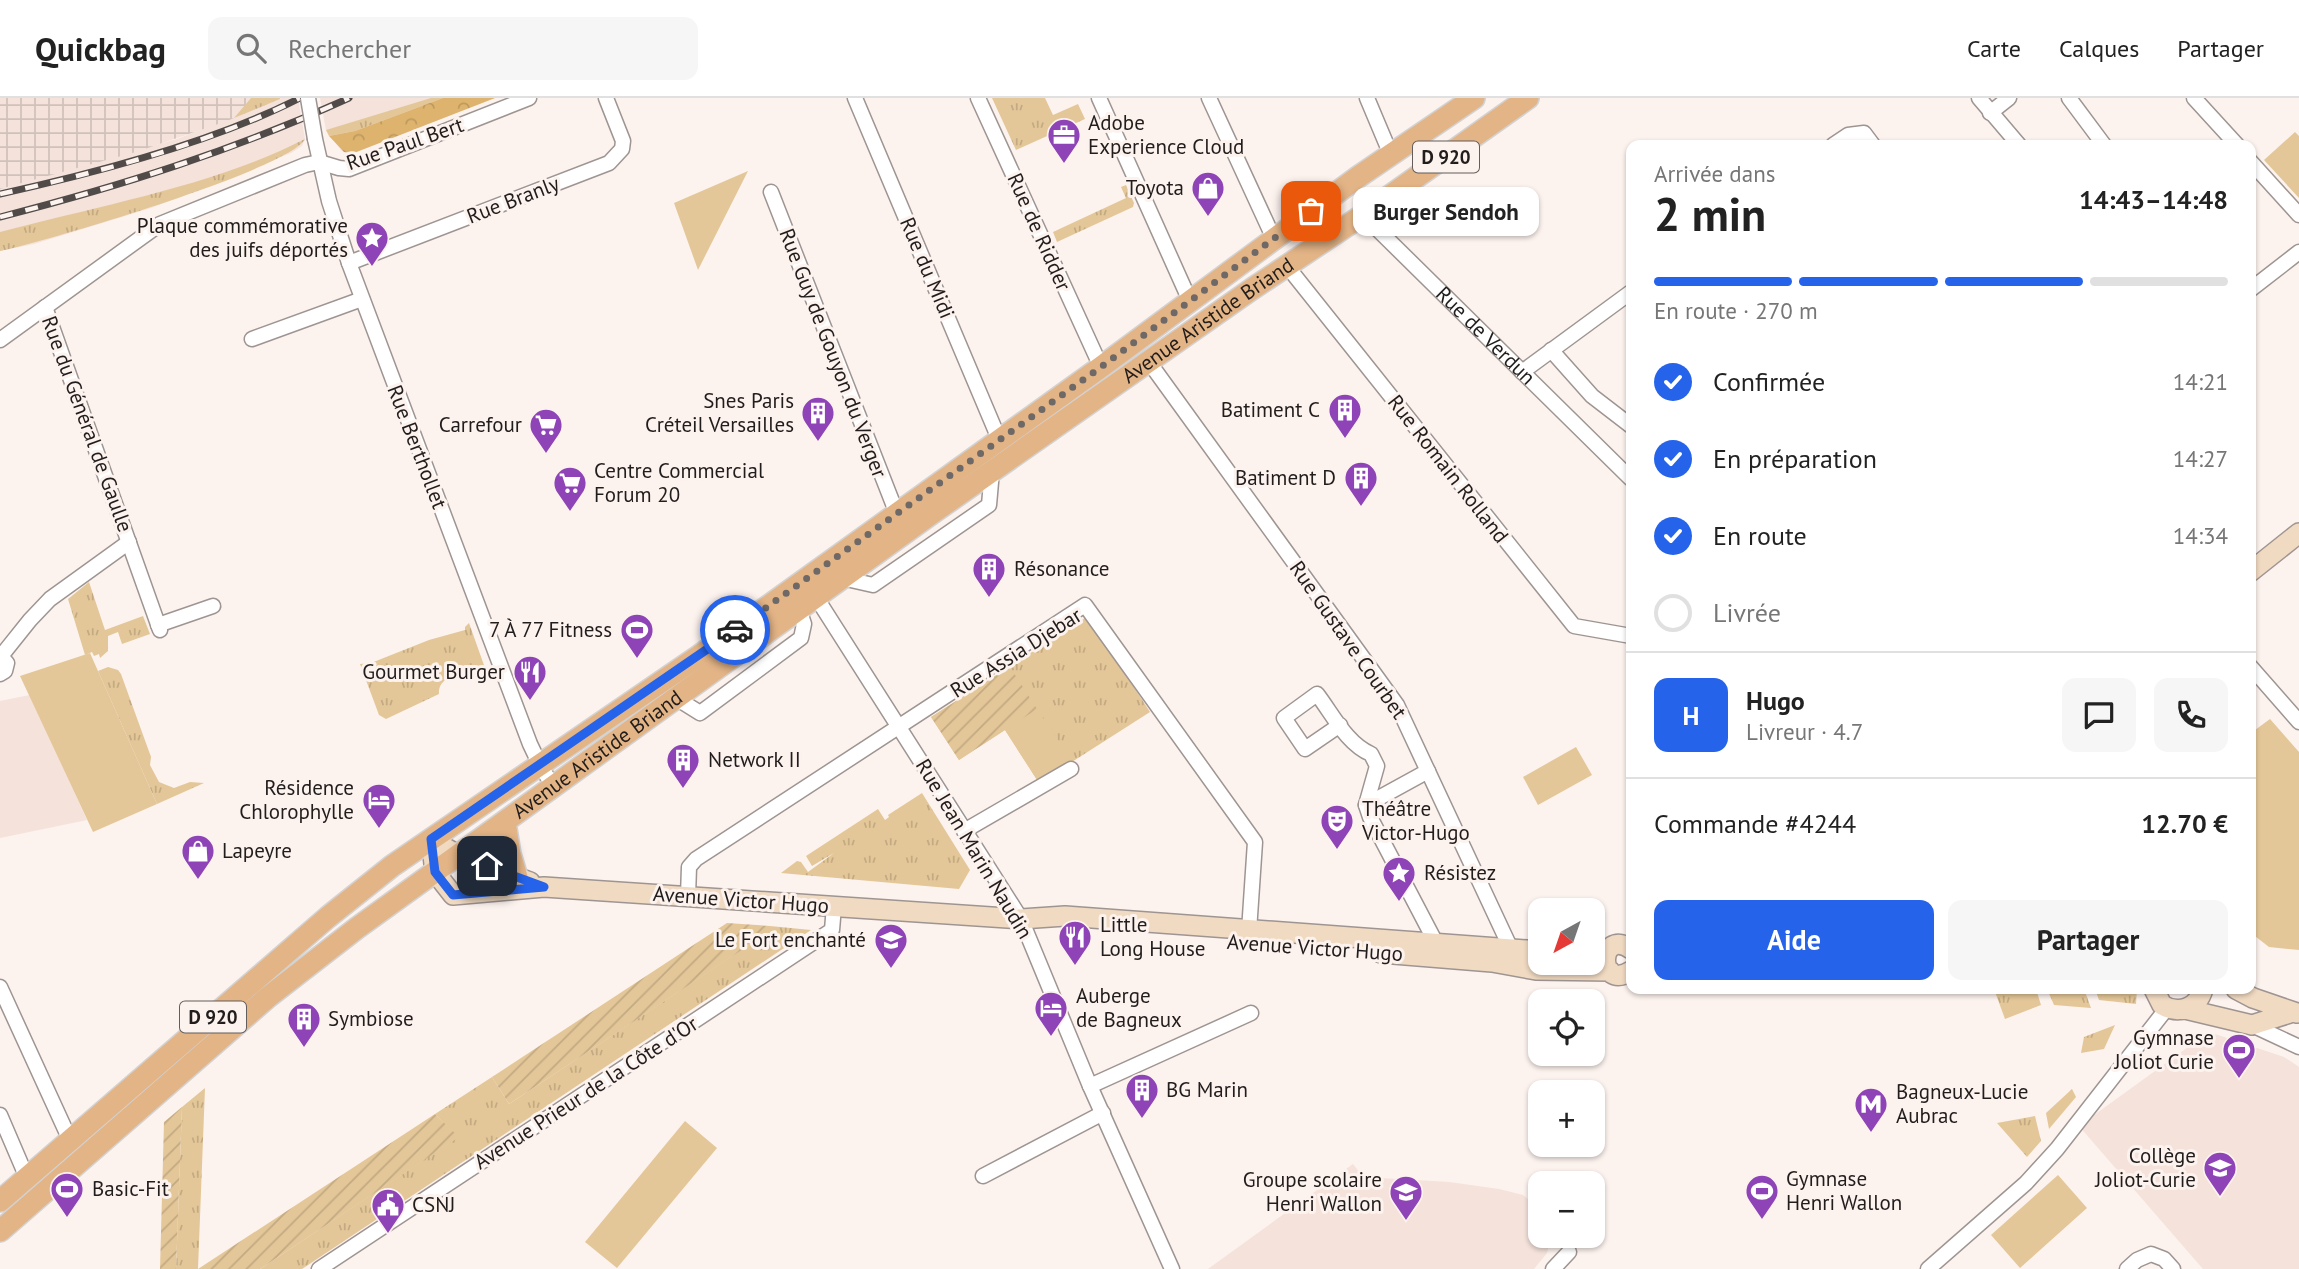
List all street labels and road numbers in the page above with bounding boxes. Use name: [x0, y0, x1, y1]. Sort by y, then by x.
street label: Rue Paul Bert: [343, 111, 467, 176]
road number: D 920: [1413, 142, 1479, 172]
street label: Rue Branly: [463, 169, 563, 230]
street label: Rue de Ridder: [1002, 169, 1077, 295]
street label: Rue du Midi: [894, 213, 961, 322]
street label: Rue Guy de Gouyon du Verger: [773, 224, 894, 481]
street label: Avenue Aristide Briand: [1116, 251, 1299, 389]
street label: Rue de Verdun: [1430, 280, 1542, 390]
street label: Rue du Général de Gaulle: [36, 312, 139, 536]
street label: Rue Berthollet: [381, 381, 453, 513]
street label: Rue Romain Rolland: [1382, 389, 1515, 548]
street label: Rue Gustave Courbet: [1284, 556, 1413, 724]
street label: Rue Assia Djebar: [945, 601, 1086, 704]
street label: Avenue Aristide Briand: [507, 684, 688, 824]
street label: Rue Jean Marin Naudin: [910, 754, 1039, 944]
street label: Avenue Victor Hugo: [652, 880, 830, 919]
street label: Avenue Victor Hugo: [1226, 928, 1404, 967]
road number: D 920: [180, 1001, 246, 1032]
street label: Avenue Prieur de la Côte d'Or: [469, 1010, 703, 1175]

